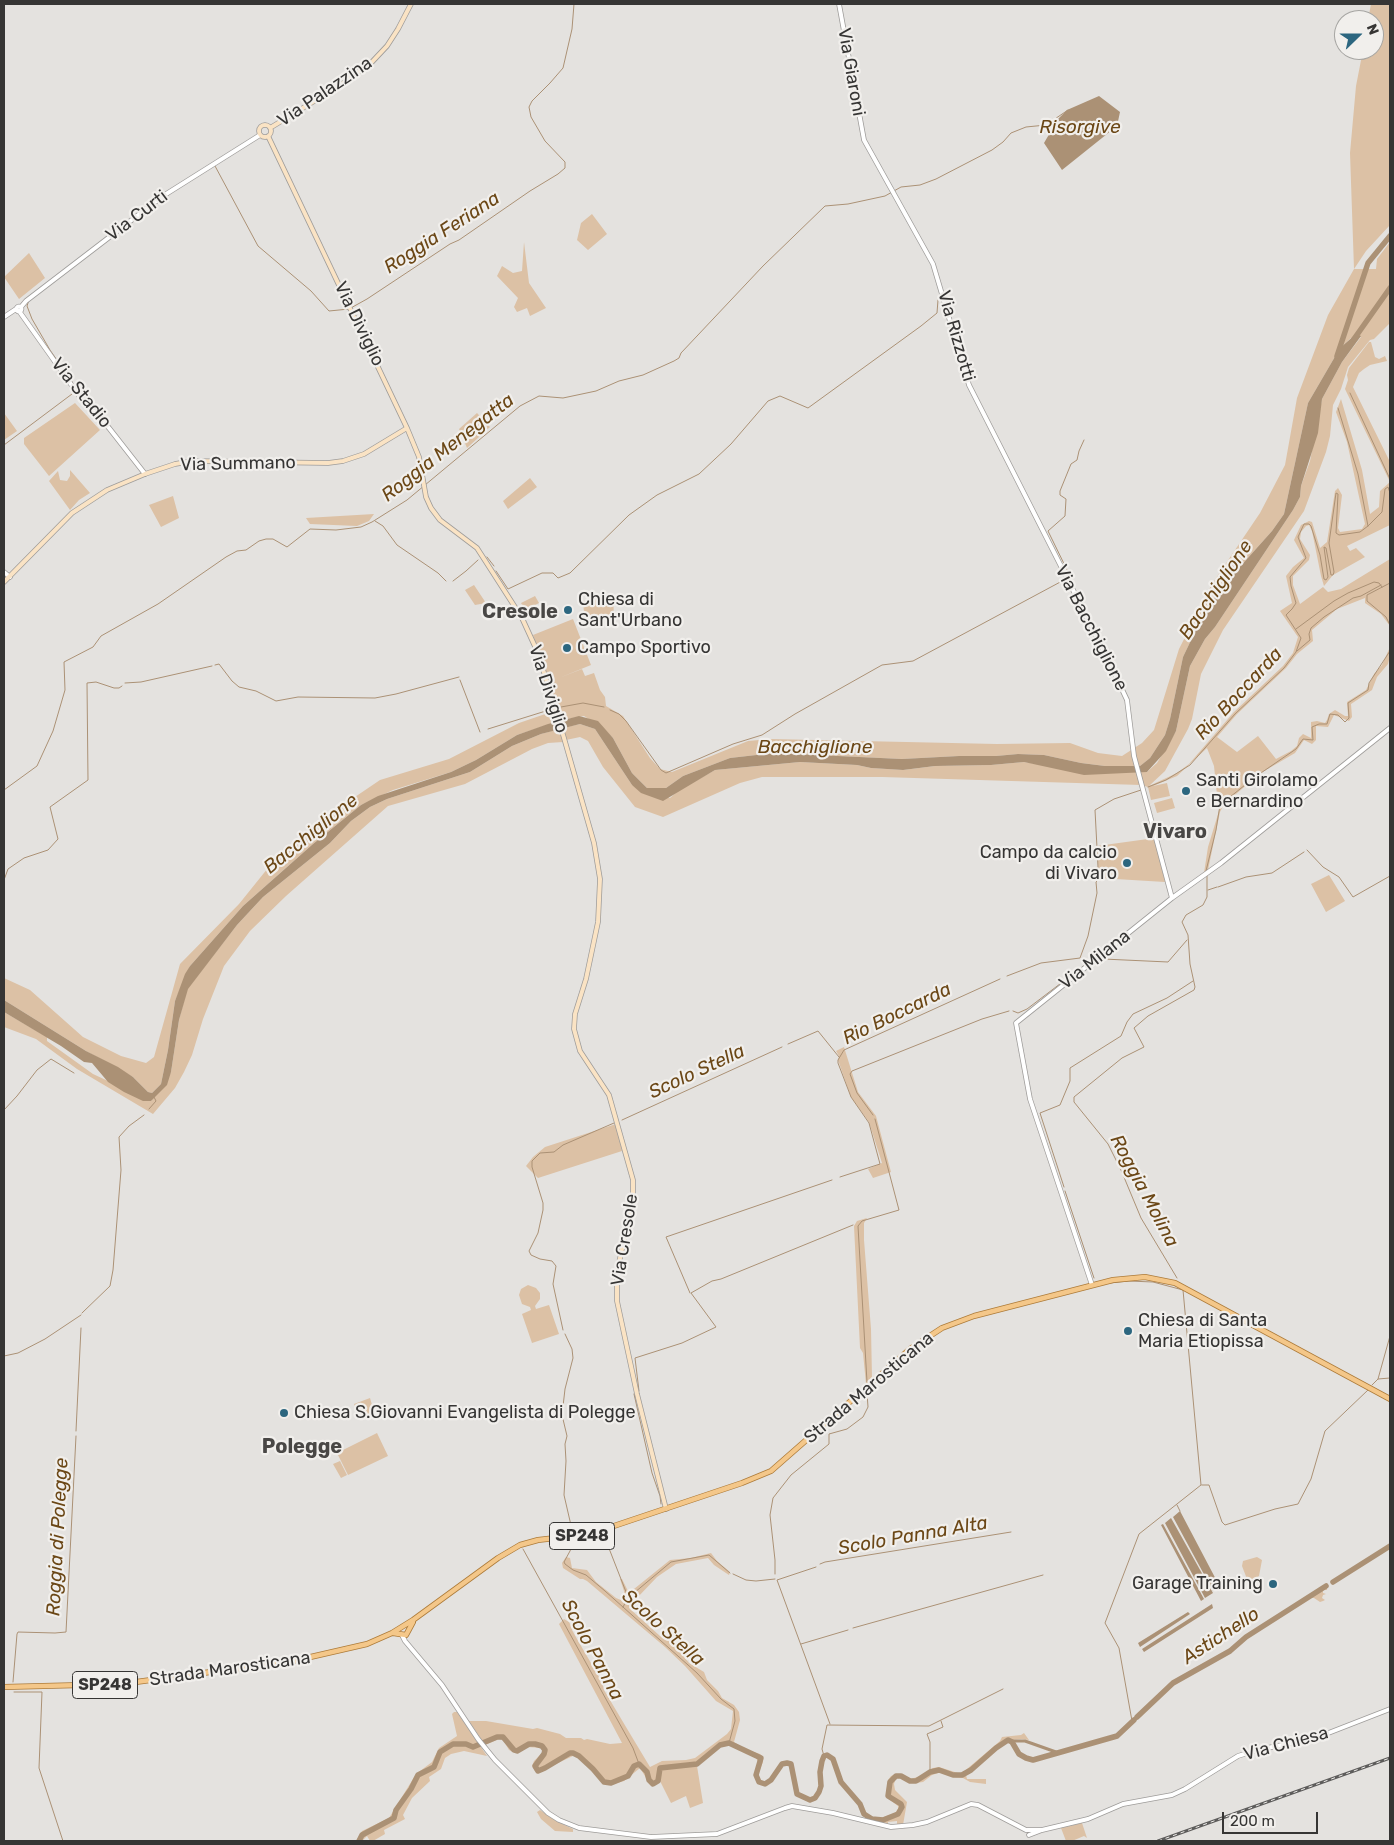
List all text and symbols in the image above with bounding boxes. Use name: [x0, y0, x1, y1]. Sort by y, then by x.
north arrow: [1334, 10, 1384, 60]
text: N: [1363, 22, 1382, 37]
street label: Via Giaroni: [833, 26, 869, 118]
street label: Via Palazzina: [274, 52, 376, 132]
water label: Risorgive: [1039, 117, 1121, 139]
street label: Via Curti: [102, 186, 172, 246]
water label: Roggia Feriana: [380, 187, 504, 279]
street label: Via Diviglio: [329, 278, 389, 370]
street label: Via Rizzotti: [933, 288, 979, 384]
street label: Via Stadio: [46, 354, 116, 432]
water label: Roggia Menegatta: [377, 389, 519, 507]
street label: Via Summano: [180, 452, 296, 476]
water label: Bacchiglione: [1175, 536, 1257, 644]
street label: Via Bacchiglione: [1050, 561, 1132, 695]
place label: Chiesa di Sant'Urbano: [578, 589, 682, 632]
district label: Cresole: [482, 600, 558, 624]
marker: Chiesa di Sant'Urbano: [562, 604, 574, 616]
place label: Campo Sportivo: [577, 637, 711, 659]
street label: Via Diviglio: [524, 642, 572, 736]
marker: Campo Sportivo: [561, 642, 573, 654]
water label: Rio Boccarda: [1190, 643, 1288, 745]
water label: Bacchiglione: [758, 737, 872, 759]
place label: Santi Girolamo e Bernardino: [1196, 770, 1318, 812]
marker: Santi Girolamo e Bernardino: [1180, 785, 1192, 797]
water label: Bacchiglione: [259, 789, 363, 879]
district label: Vivaro: [1143, 820, 1207, 844]
place label: Campo da calcio di Vivaro: [980, 842, 1117, 884]
marker: Campo da calcio di Vivaro: [1121, 857, 1133, 869]
street label: Via Milana: [1055, 926, 1135, 994]
water label: Rio Boccarda: [839, 978, 955, 1050]
water label: Scolo Stella: [645, 1040, 749, 1104]
water label: Roggia Molina: [1105, 1131, 1183, 1251]
street label: Via Cresole: [607, 1192, 643, 1288]
place label: Chiesa di Santa Maria Etiopissa: [1138, 1310, 1267, 1352]
marker: Chiesa di Santa Maria Etiopissa: [1122, 1325, 1134, 1337]
street label: Strada Marosticana: [800, 1328, 938, 1448]
place label: Chiesa S.Giovanni Evangelista di Polegge: [294, 1402, 636, 1424]
marker: Chiesa S.Giovanni Evangelista di Polegge: [278, 1407, 290, 1419]
district label: Polegge: [262, 1435, 342, 1459]
water label: Roggia di Polegge: [42, 1457, 74, 1617]
water label: Scolo Panna Alta: [836, 1512, 990, 1560]
road number: SP248: [550, 1522, 614, 1550]
place label: Garage Training: [1132, 1573, 1263, 1595]
marker: Garage Training: [1267, 1578, 1279, 1590]
water label: Scolo Stella: [617, 1585, 709, 1671]
water label: Scolo Panna: [556, 1596, 628, 1704]
water label: Astichello: [1178, 1603, 1264, 1669]
street label: Strada Marosticana: [148, 1647, 312, 1691]
road number: SP248: [72, 1672, 138, 1698]
street label: Via Chiesa: [1241, 1722, 1331, 1766]
scale bar: [1224, 1802, 1320, 1834]
text: 200 m: [1230, 1812, 1275, 1830]

